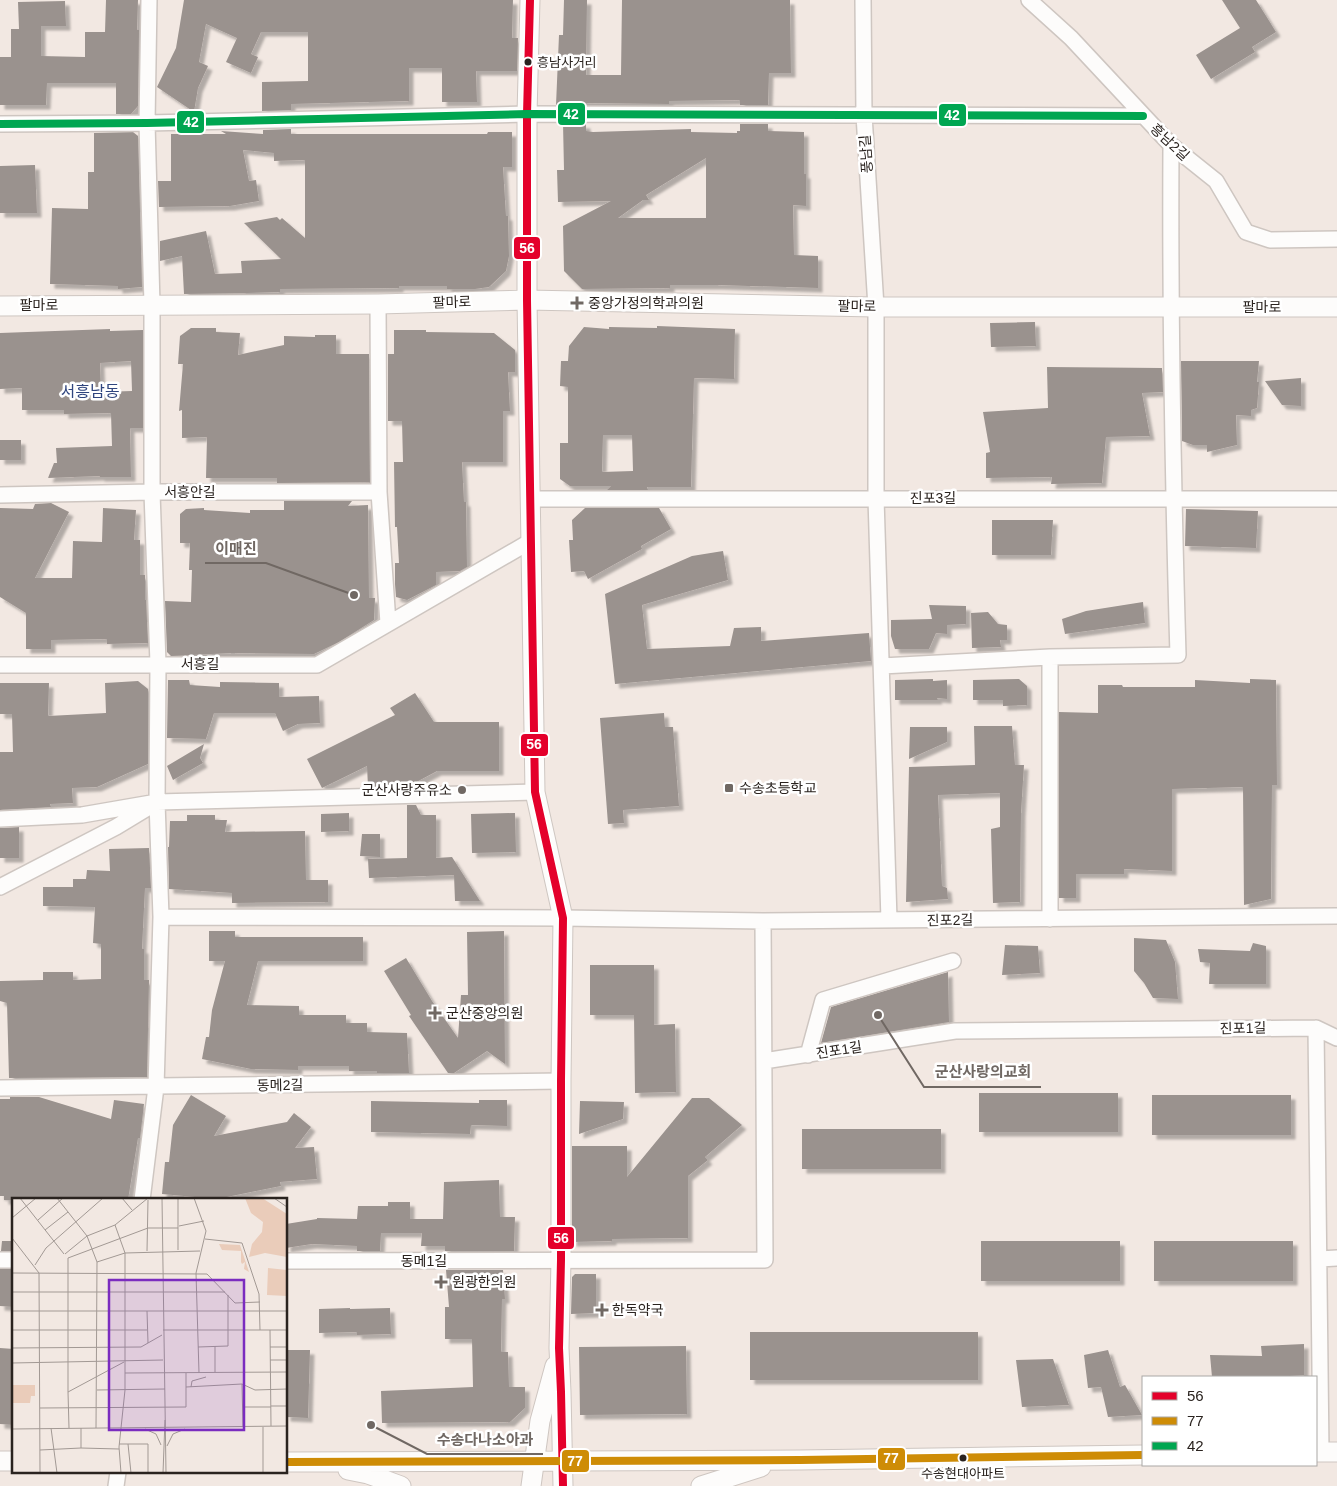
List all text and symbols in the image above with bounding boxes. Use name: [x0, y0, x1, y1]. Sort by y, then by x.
place label: 흥남사거리: [537, 55, 597, 70]
marker: 흥남사거리: [523, 57, 533, 67]
line badge: 42: [557, 102, 586, 126]
line badge: 42: [938, 103, 967, 127]
text: 42: [563, 106, 579, 122]
text: 42: [944, 107, 960, 123]
line badge: 42: [176, 110, 205, 134]
text: 42: [183, 114, 199, 130]
street label: 흥남2길: [1148, 120, 1192, 164]
street label: 풍남길: [857, 134, 875, 174]
line badge: 56: [513, 236, 541, 260]
text: 56: [519, 240, 535, 256]
street label: 팔마로: [432, 293, 472, 311]
place label: 중앙가정의학과의원: [588, 295, 704, 311]
marker: 중앙가정의학과의원: [570, 296, 584, 310]
street label: 팔마로: [20, 297, 58, 313]
street label: 팔마로: [838, 298, 877, 314]
street label: 팔마로: [1243, 299, 1281, 315]
district label: 서흥남동: [61, 383, 120, 400]
street label: 서흥안길: [164, 484, 216, 500]
street label: 진포3길: [910, 490, 956, 506]
callout: 이매진: [205, 533, 266, 563]
text: 이매진: [215, 540, 257, 557]
street label: 서흥길: [181, 656, 219, 672]
line badge: 56: [520, 733, 549, 757]
text: 56: [526, 736, 542, 752]
place label: 수송초등학교: [739, 780, 816, 796]
place label: 군산사랑주유소: [362, 782, 452, 798]
marker: 수송초등학교: [723, 782, 735, 794]
marker: 군산사랑주유소: [456, 784, 468, 796]
street label: 진포2길: [927, 912, 973, 928]
place label: 군산중앙의원: [446, 1005, 523, 1021]
marker: 군산중앙의원: [428, 1006, 442, 1020]
street label: 진포1길: [1220, 1020, 1266, 1036]
street label: 진포1길: [815, 1038, 863, 1062]
callout: 군산사랑의교회: [924, 1057, 1041, 1087]
text: 군산사랑의교회: [935, 1063, 1031, 1080]
street label: 동메2길: [257, 1077, 303, 1093]
inset map: [12, 1198, 288, 1474]
line badge: 56: [547, 1226, 575, 1250]
text: 56: [553, 1230, 569, 1246]
street label: 동메1길: [401, 1253, 447, 1269]
place label: 원광한의원: [452, 1274, 516, 1290]
marker: 원광한의원: [434, 1275, 448, 1289]
place label: 한독약국: [612, 1302, 664, 1318]
marker: 한독약국: [596, 1304, 608, 1316]
legend: [1142, 1376, 1317, 1466]
text: 56: [1187, 1387, 1204, 1404]
text: 77: [1187, 1412, 1204, 1429]
callout: 수송다나소아과: [427, 1424, 543, 1454]
text: 수송다나소아과: [437, 1431, 533, 1448]
text: 42: [1187, 1437, 1204, 1454]
line badge: 77: [877, 1447, 906, 1471]
line badge: 77: [561, 1449, 590, 1473]
text: 77: [883, 1450, 899, 1466]
text: 77: [567, 1453, 583, 1469]
marker: 수송현대아파트: [958, 1453, 968, 1463]
place label: 수송현대아파트: [921, 1466, 1005, 1481]

